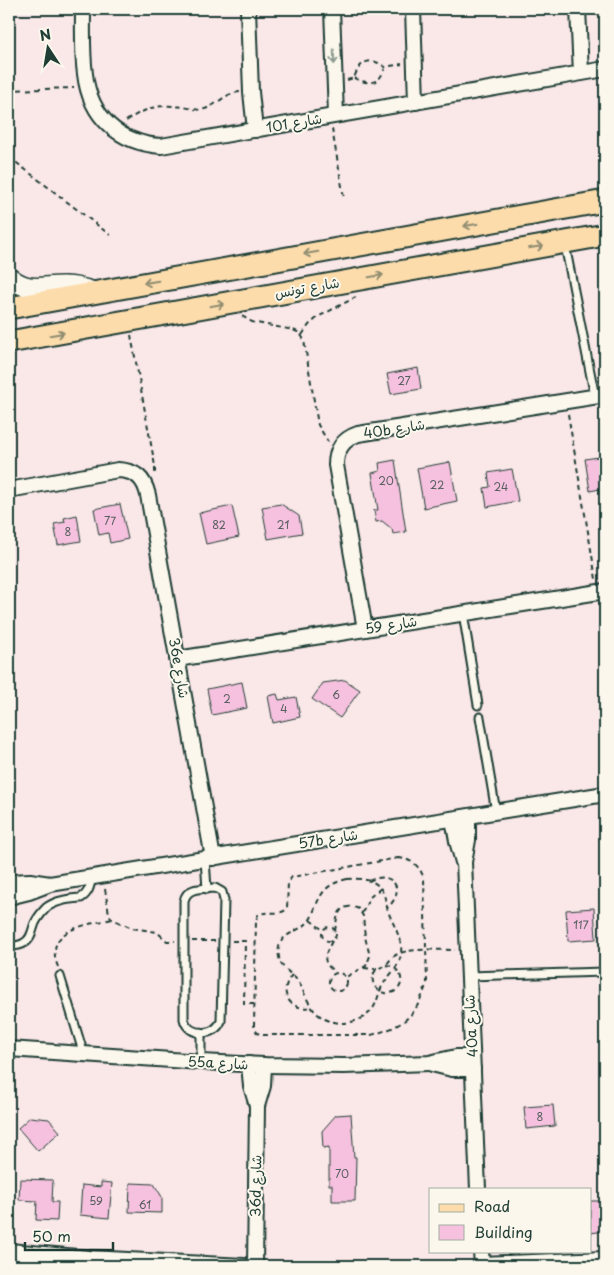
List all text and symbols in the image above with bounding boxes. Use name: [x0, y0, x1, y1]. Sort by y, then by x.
north arrow: [22, 22, 72, 72]
text: N: [38, 23, 53, 46]
one-way arrow: [329, 49, 338, 65]
street label: شارع 101: [264, 107, 324, 138]
one-way arrow: [464, 220, 480, 230]
one-way arrow: [528, 241, 544, 251]
one-way arrow: [304, 249, 320, 259]
one-way arrow: [368, 270, 384, 280]
street label: شارع تونس: [273, 271, 341, 304]
one-way arrow: [144, 277, 160, 287]
one-way arrow: [208, 299, 224, 309]
one-way arrow: [48, 328, 64, 338]
house number: 27: [397, 372, 411, 389]
street label: 40b شارع: [362, 413, 426, 444]
house number: 20: [378, 472, 394, 489]
house number: 22: [430, 476, 444, 493]
house number: 24: [494, 478, 508, 495]
house number: 77: [104, 512, 116, 529]
house number: 82: [212, 516, 226, 533]
house number: 21: [277, 516, 289, 533]
house number: 8: [65, 523, 72, 540]
street label: شارع 59: [363, 610, 418, 639]
street label: 36e شارع: [164, 636, 195, 700]
house number: 6: [332, 686, 340, 703]
house number: 2: [223, 690, 231, 707]
house number: 4: [280, 700, 288, 717]
street label: 57b شارع: [297, 823, 359, 854]
house number: 117: [573, 916, 589, 933]
street label: 40a شارع: [458, 994, 483, 1058]
street label: 55a شارع: [187, 1050, 249, 1075]
house number: 8: [537, 1108, 544, 1125]
street label: 36d شارع: [244, 1155, 267, 1217]
house number: 70: [335, 1165, 349, 1182]
legend: [429, 1188, 592, 1252]
house number: 59: [89, 1192, 103, 1209]
text: Road: [474, 1194, 510, 1217]
house number: 61: [139, 1196, 151, 1213]
scale bar: [25, 1220, 112, 1252]
text: Building: [474, 1220, 533, 1243]
text: 50 m: [32, 1224, 71, 1247]

